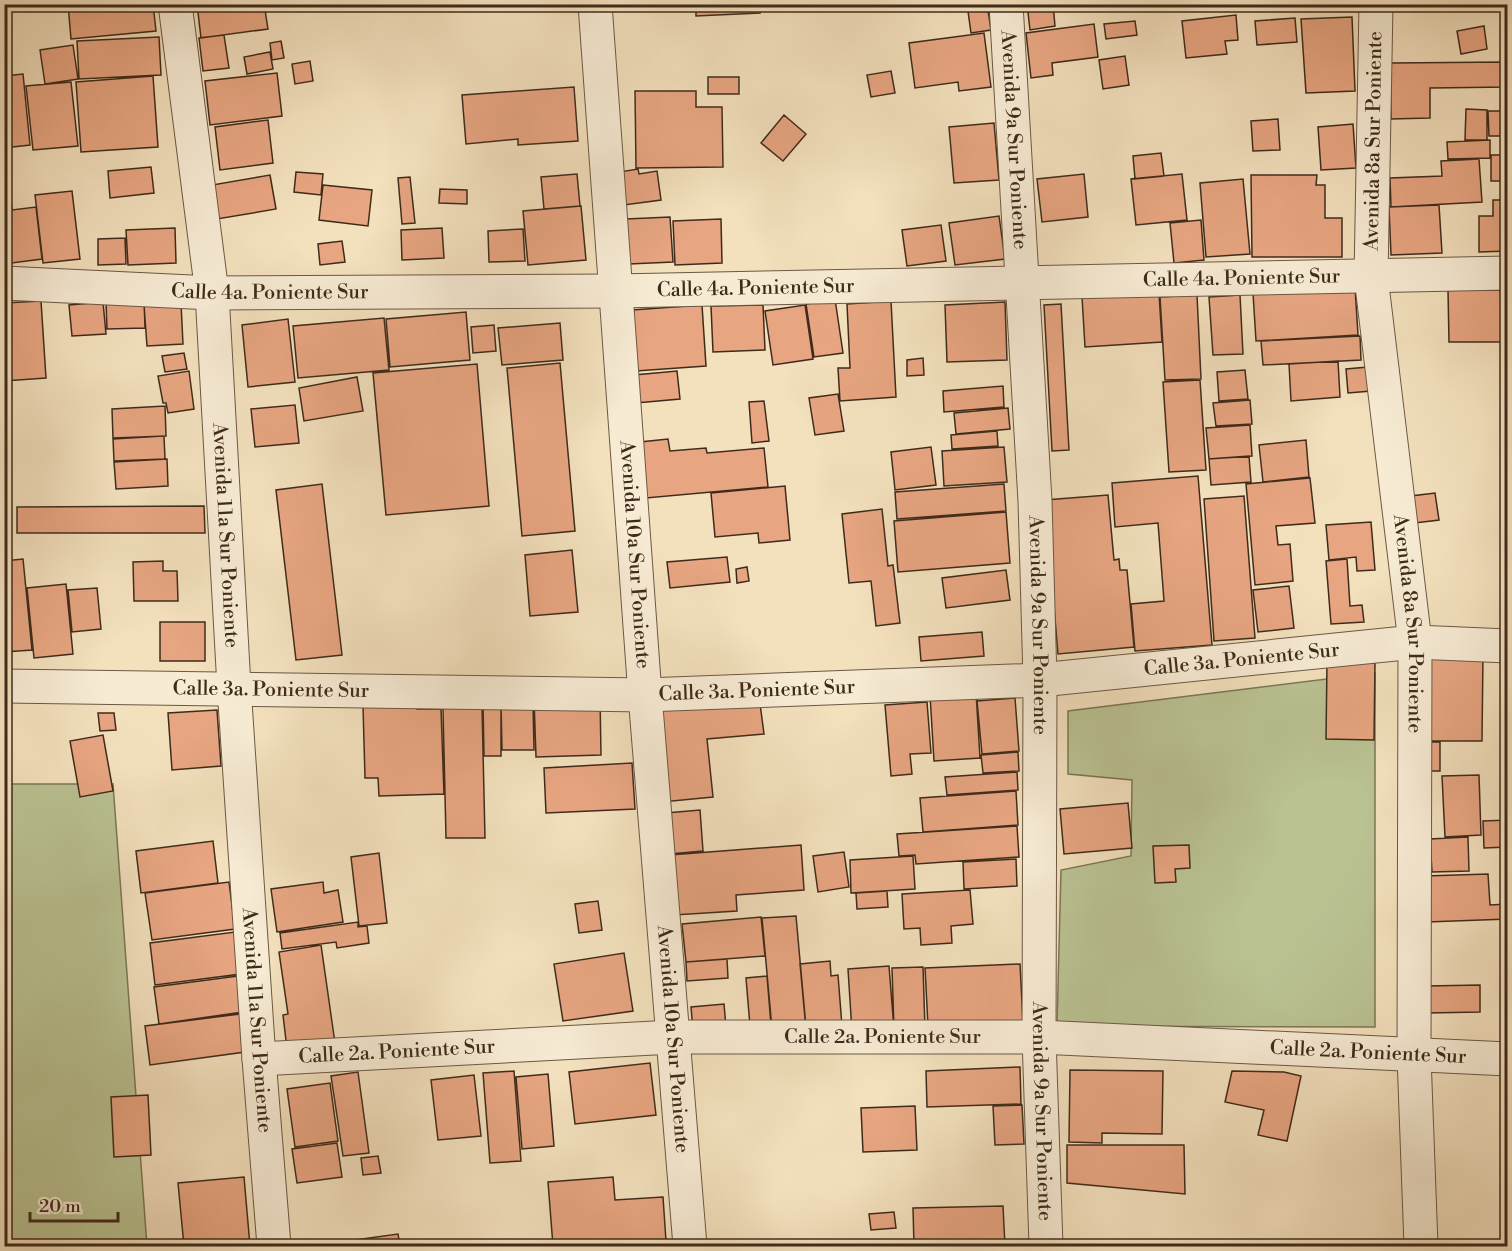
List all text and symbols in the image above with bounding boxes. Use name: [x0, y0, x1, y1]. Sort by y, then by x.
street label: Avenida 9a Sur Poniente: [995, 28, 1033, 250]
street label: Avenida 8a Sur Poniente: [1360, 31, 1388, 252]
street label: Calle 4a. Poniente Sur: [1143, 264, 1341, 293]
street label: Calle 4a. Poniente Sur: [657, 274, 855, 303]
street label: Calle 4a. Poniente Sur: [170, 279, 369, 306]
street label: Avenida 11a Sur Poniente: [207, 421, 244, 649]
street label: Avenida 10a Sur Poniente: [614, 438, 656, 670]
street label: Avenida 8a Sur Poniente: [1387, 512, 1428, 733]
street label: Avenida 9a Sur Poniente: [1023, 514, 1053, 735]
street label: Calle 3a. Poniente Sur: [1143, 637, 1341, 682]
street label: Calle 3a. Poniente Sur: [658, 675, 856, 707]
street label: Calle 3a. Poniente Sur: [173, 676, 370, 704]
street label: Avenida 11a Sur Poniente: [236, 906, 277, 1134]
street label: Avenida 10a Sur Poniente: [651, 923, 695, 1154]
street label: Avenida 9a Sur Poniente: [1026, 1000, 1058, 1221]
street label: Calle 2a. Poniente Sur: [784, 1025, 981, 1050]
street label: Calle 2a. Poniente Sur: [298, 1034, 496, 1069]
street label: Calle 2a. Poniente Sur: [1269, 1035, 1467, 1070]
scale bar: [30, 1185, 118, 1223]
text: 20 m: [39, 1195, 81, 1218]

